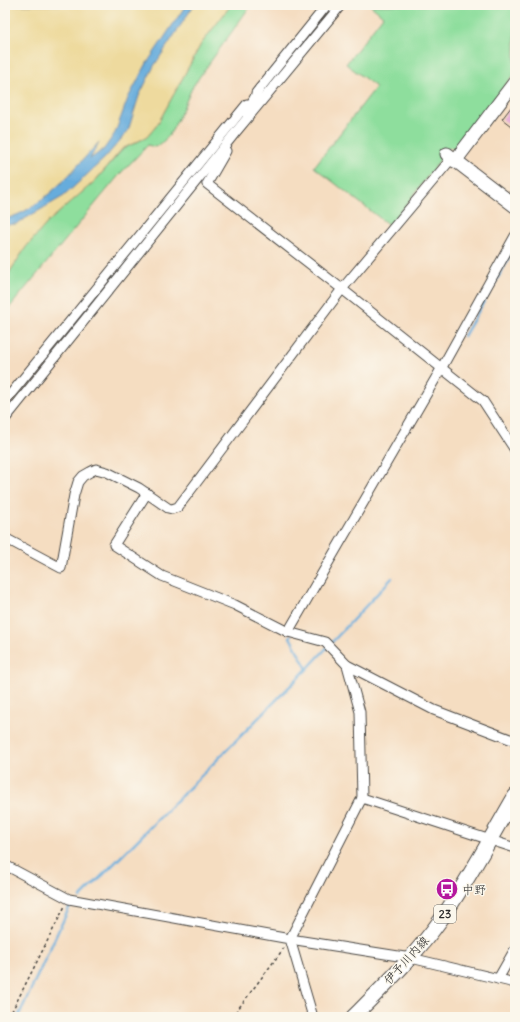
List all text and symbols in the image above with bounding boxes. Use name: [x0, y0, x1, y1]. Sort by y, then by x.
bus stop icon: 中野: [434, 876, 460, 902]
place label: 中野: [462, 882, 486, 897]
road number: 23: [434, 905, 456, 923]
street label: 伊予川内線: [380, 933, 432, 987]

